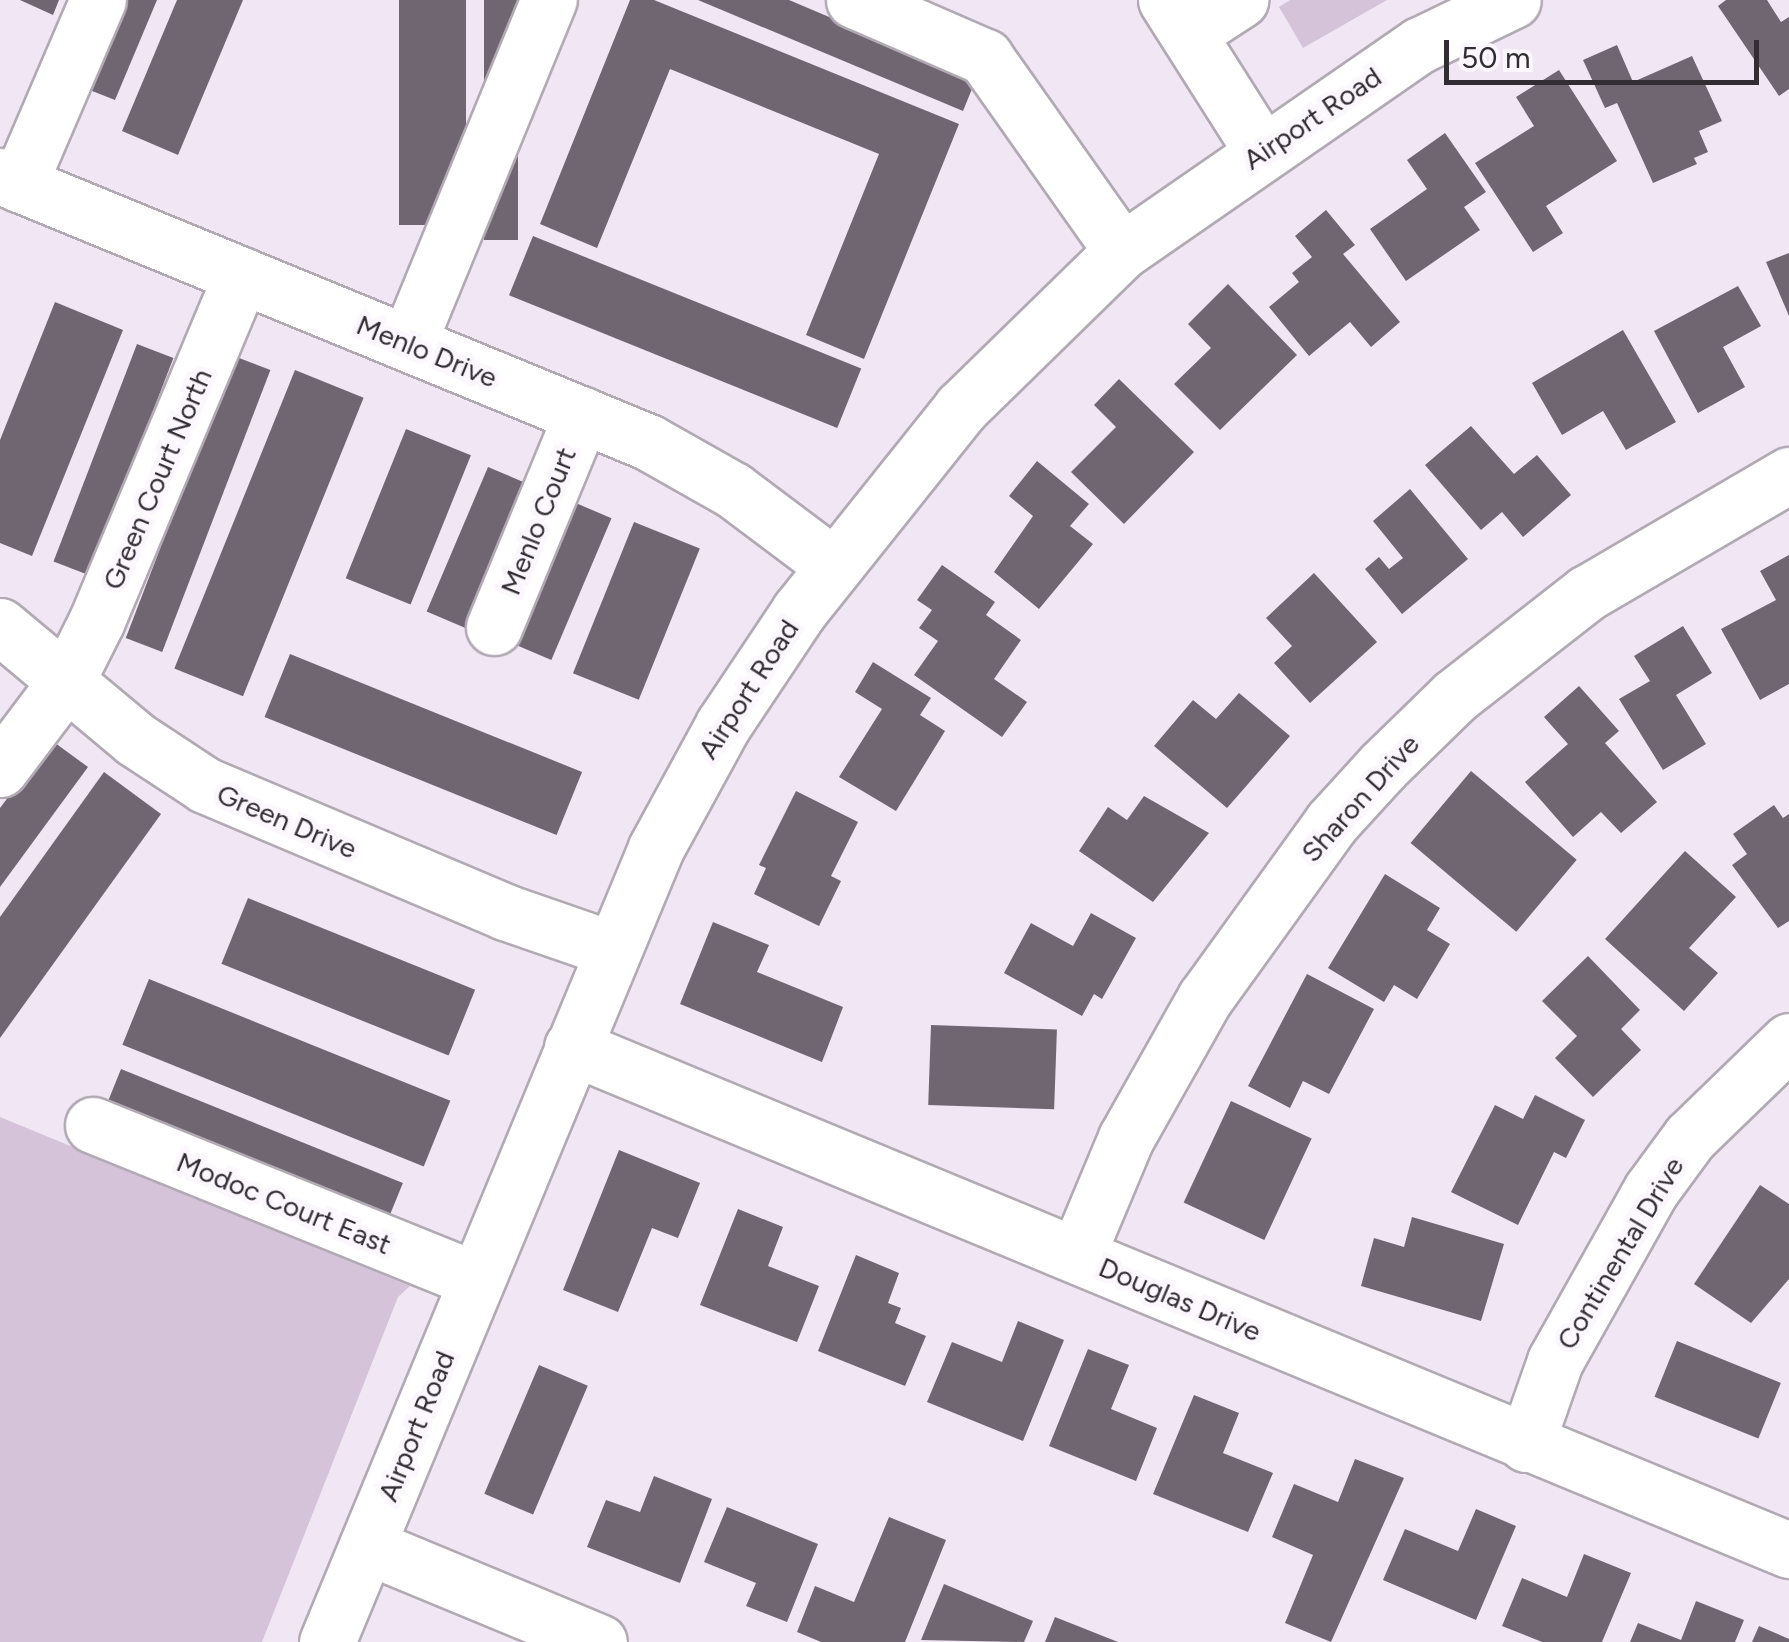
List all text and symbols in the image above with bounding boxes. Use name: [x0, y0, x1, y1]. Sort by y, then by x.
scale bar: [1449, 20, 1764, 82]
text: 50 m: [1461, 39, 1530, 76]
street label: Airport Road: [1237, 60, 1387, 176]
street label: Menlo Drive: [352, 308, 502, 394]
street label: Green Court North: [95, 364, 219, 594]
street label: Menlo Court: [493, 442, 583, 600]
street label: Airport Road: [691, 613, 805, 765]
street label: Sharon Drive: [1294, 727, 1426, 869]
street label: Green Drive: [212, 777, 362, 865]
street label: Modoc Court East: [172, 1145, 396, 1261]
street label: Continental Drive: [1549, 1151, 1691, 1355]
street label: Douglas Drive: [1094, 1250, 1266, 1348]
street label: Airport Road: [371, 1346, 461, 1506]

